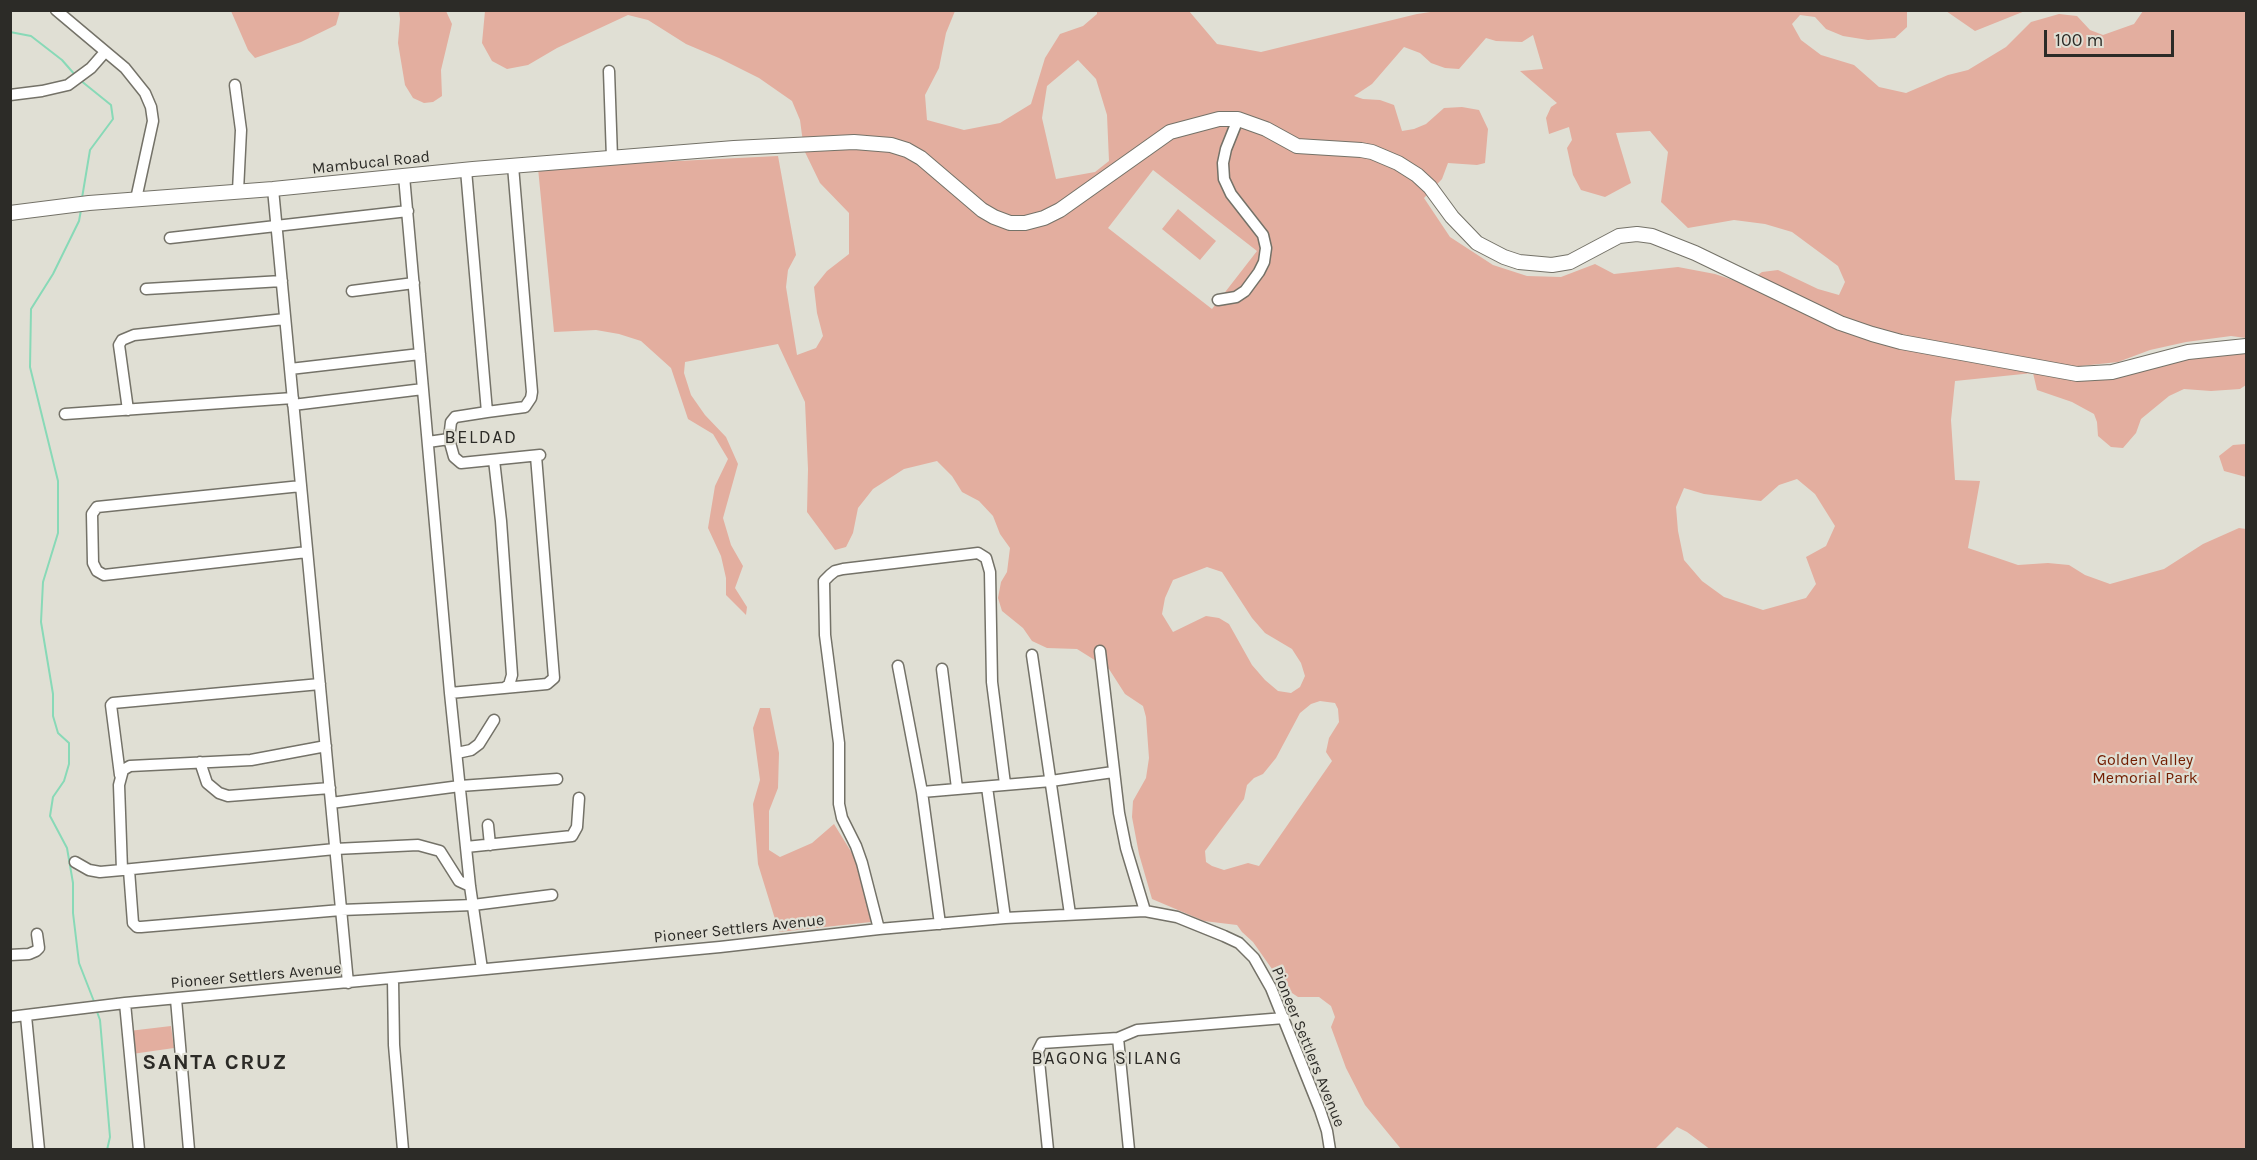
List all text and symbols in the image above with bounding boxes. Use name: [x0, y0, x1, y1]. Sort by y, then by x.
scale bar: [2047, 18, 2178, 56]
text: 100 m: [2055, 29, 2103, 51]
street label: Mambucal Road: [311, 147, 431, 179]
district label: BELDAD: [445, 427, 517, 449]
park label: Golden Valley Memorial Park: [2092, 750, 2198, 788]
street label: Pioneer Settlers Avenue: [653, 910, 825, 948]
street label: Pioneer Settlers Avenue: [170, 959, 342, 993]
street label: Pioneer Settlers Avenue: [1267, 964, 1349, 1130]
district label: BAGONG SILANG: [1032, 1048, 1182, 1070]
district label: SANTA CRUZ: [142, 1050, 288, 1076]

